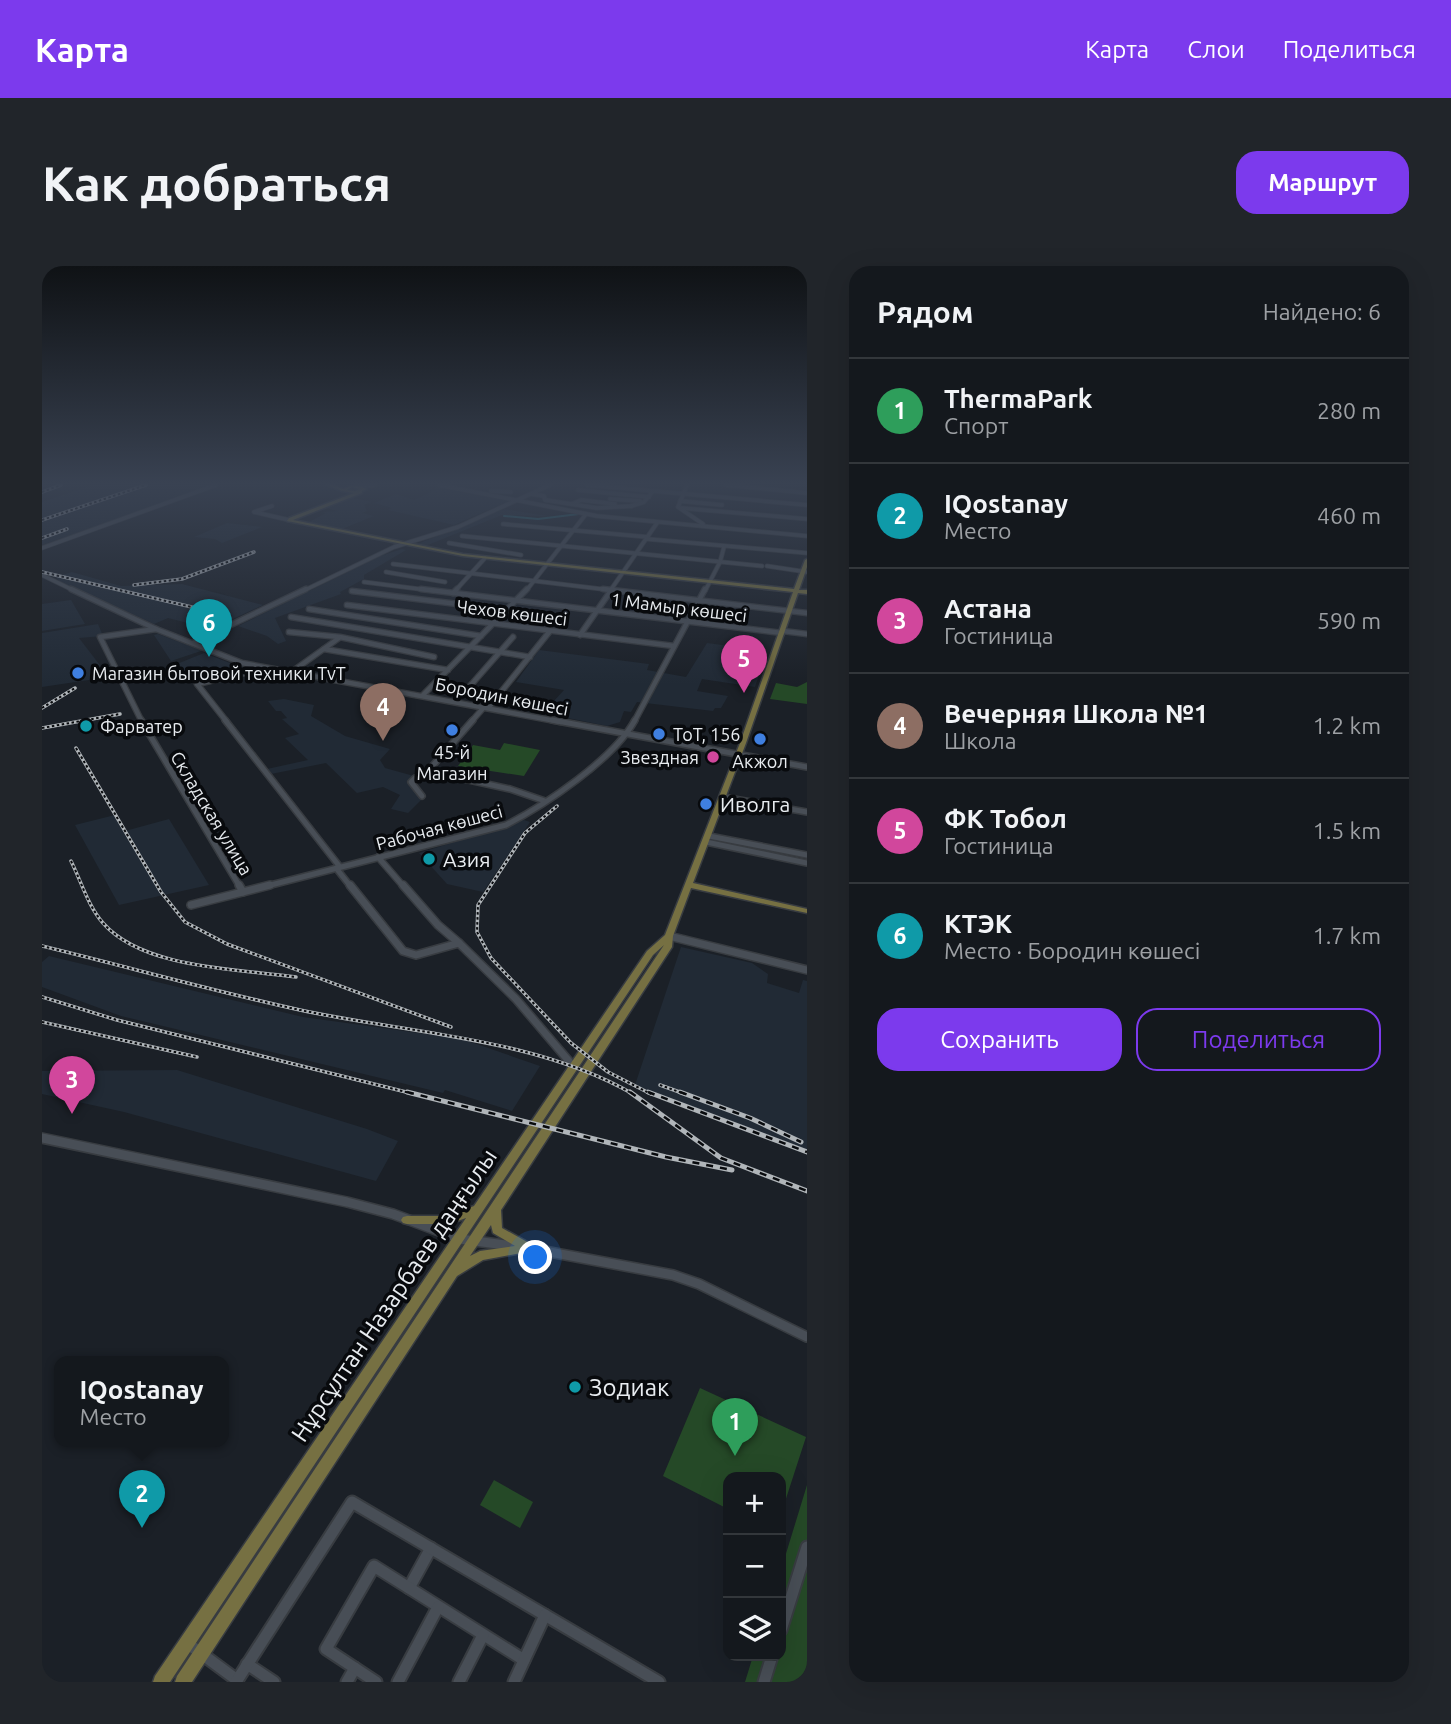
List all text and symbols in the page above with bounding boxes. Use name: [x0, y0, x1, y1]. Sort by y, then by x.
text: Карта: [35, 31, 129, 68]
text: Карта: [1085, 36, 1149, 63]
text: Слои: [1187, 36, 1245, 63]
text: Поделиться: [1283, 36, 1416, 63]
button: Маршрут: [1236, 151, 1409, 214]
text: Как добраться: [42, 155, 391, 210]
text: Рядом: [877, 295, 973, 329]
text: Найдено: 6: [1263, 299, 1381, 324]
text: ThermaPark: [944, 384, 1092, 413]
text: 1: [894, 398, 906, 423]
text: 280 m: [1317, 398, 1381, 423]
text: Спорт: [944, 413, 1008, 438]
text: IQostanay: [944, 489, 1068, 518]
text: 2: [894, 503, 906, 528]
text: 460 m: [1317, 503, 1381, 528]
text: Место: [944, 518, 1011, 543]
street label: 1 Мамыр көшесі: [610, 589, 748, 625]
text: Астана: [944, 594, 1032, 623]
street label: Чехов көшесі: [456, 595, 568, 629]
pin: 6: [186, 599, 232, 657]
text: 3: [894, 608, 906, 633]
text: 590 m: [1317, 608, 1381, 633]
text: Гостиница: [944, 623, 1054, 648]
pin: 5: [721, 635, 767, 693]
place label: Магазин бытовой техники TvT: [92, 663, 346, 683]
marker: Магазин бытовой техники TvT: [70, 665, 86, 681]
street label: Бородин көшесі: [434, 673, 570, 719]
pin: 4: [360, 683, 406, 741]
text: Вечерняя Школа №1: [944, 699, 1208, 728]
text: 4: [894, 713, 906, 738]
text: 1.2 km: [1313, 713, 1381, 738]
place label: Фарватер: [100, 716, 183, 736]
marker: Фарватер: [78, 718, 94, 734]
marker: 45-й Магазин: [444, 722, 460, 738]
place label: ТоТ, 156: [673, 724, 741, 744]
marker: ТоТ, 156: [651, 726, 667, 742]
text: Школа: [944, 728, 1016, 753]
marker: Акжол: [752, 731, 768, 747]
place label: 45-й Магазин: [416, 742, 488, 783]
street label: Складская улица: [167, 747, 257, 879]
place label: Звездная: [620, 747, 699, 767]
marker: Звездная: [705, 749, 721, 765]
place label: Акжол: [732, 751, 788, 771]
place label: Иволга: [720, 792, 790, 816]
marker: Иволга: [698, 796, 714, 812]
street label: Рабочая көшесі: [374, 801, 504, 853]
text: ФК Тобол: [944, 804, 1067, 833]
text: 5: [894, 818, 906, 843]
text: 1.5 km: [1313, 818, 1381, 843]
text: Гостиница: [944, 833, 1054, 858]
place label: Азия: [443, 847, 490, 871]
marker: Азия: [421, 851, 437, 867]
text: КТЭК: [944, 909, 1012, 938]
text: 6: [894, 923, 906, 948]
text: 1.7 km: [1313, 923, 1381, 948]
text: Место · Бородин көшесі: [944, 938, 1200, 963]
button: Сохранить: [877, 1008, 1122, 1071]
button: Поделиться: [1136, 1008, 1381, 1071]
pin: 3: [49, 1056, 95, 1114]
street label: Нұрсұлтан Назарбаев даңғылы: [286, 1144, 502, 1446]
your location: [518, 1240, 552, 1274]
popup: [54, 1356, 229, 1447]
place label: Зодиак: [589, 1374, 669, 1401]
text: IQostanay: [79, 1375, 204, 1404]
marker: Зодиак: [567, 1379, 583, 1395]
pin: 1: [712, 1398, 758, 1456]
text: Место: [79, 1404, 147, 1429]
pin: 2: [119, 1470, 165, 1528]
map controls: [723, 1472, 786, 1661]
button: +: [723, 1472, 786, 1535]
button: −: [723, 1535, 786, 1598]
button: layers: [723, 1598, 786, 1661]

